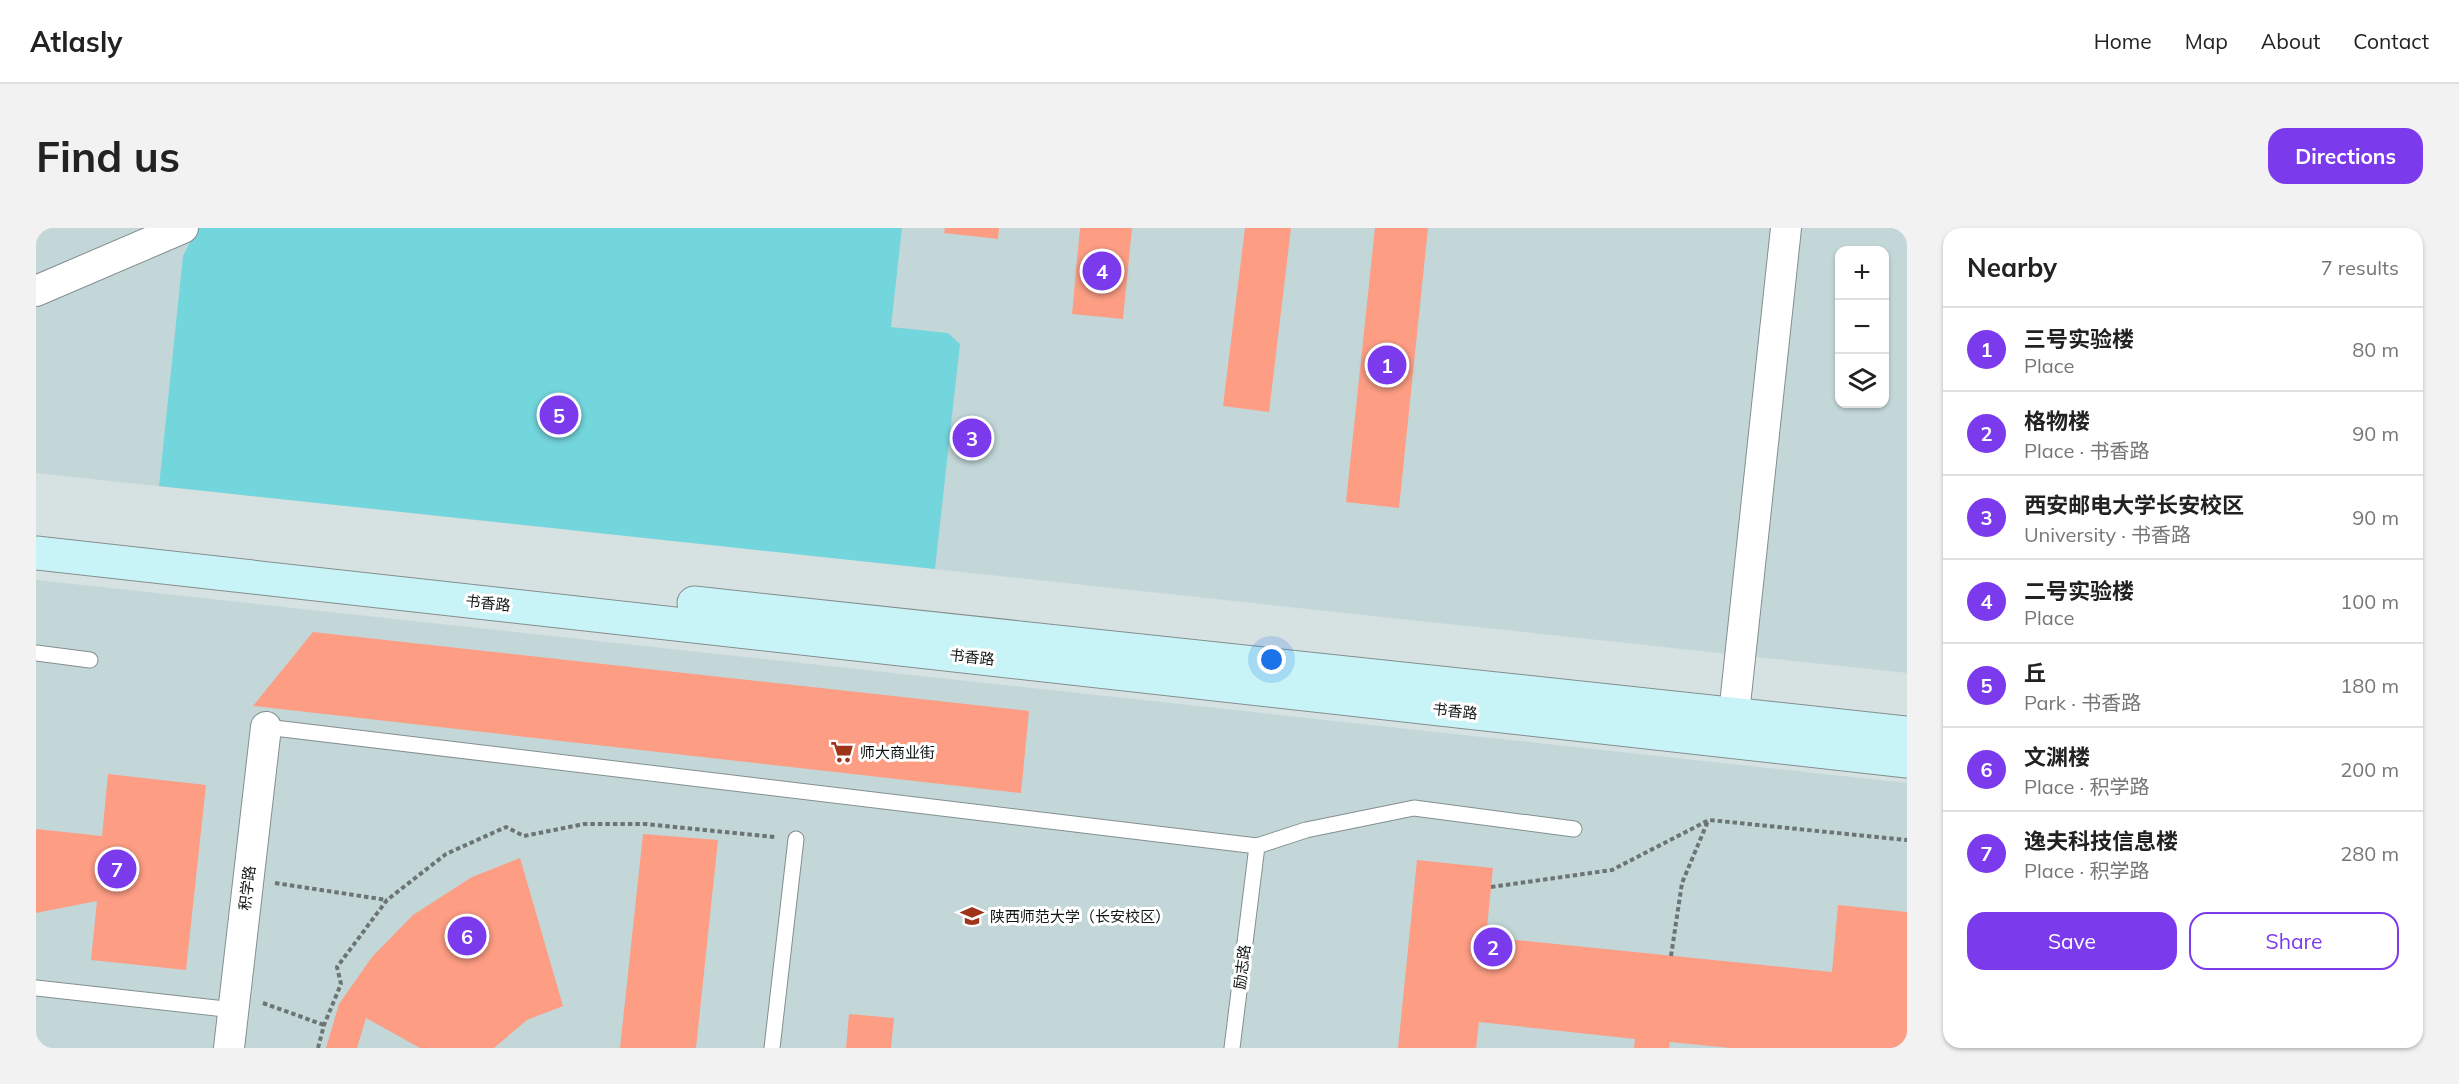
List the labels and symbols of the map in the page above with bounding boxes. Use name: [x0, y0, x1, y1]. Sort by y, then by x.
pin: 4: [1082, 248, 1122, 294]
pin: 1: [1368, 342, 1406, 388]
pin: 5: [540, 392, 578, 438]
pin: 3: [952, 416, 992, 460]
street label: 书香路: [465, 591, 511, 615]
street label: 书香路: [949, 645, 995, 669]
your location: [1257, 645, 1286, 674]
street label: 书香路: [1432, 699, 1478, 723]
supermarket icon: 师大商业街: [829, 739, 855, 765]
place label: 师大商业街: [860, 743, 935, 762]
pin: 7: [98, 846, 136, 892]
street label: 积学路: [235, 865, 259, 911]
school or university icon: 陕西师范大学（长安校区）: [959, 903, 985, 929]
place label: 陕西师范大学（长安校区）: [990, 907, 1170, 926]
pin: 6: [448, 914, 486, 958]
pin: 2: [1474, 924, 1512, 970]
street label: 励志路: [1230, 944, 1254, 990]

